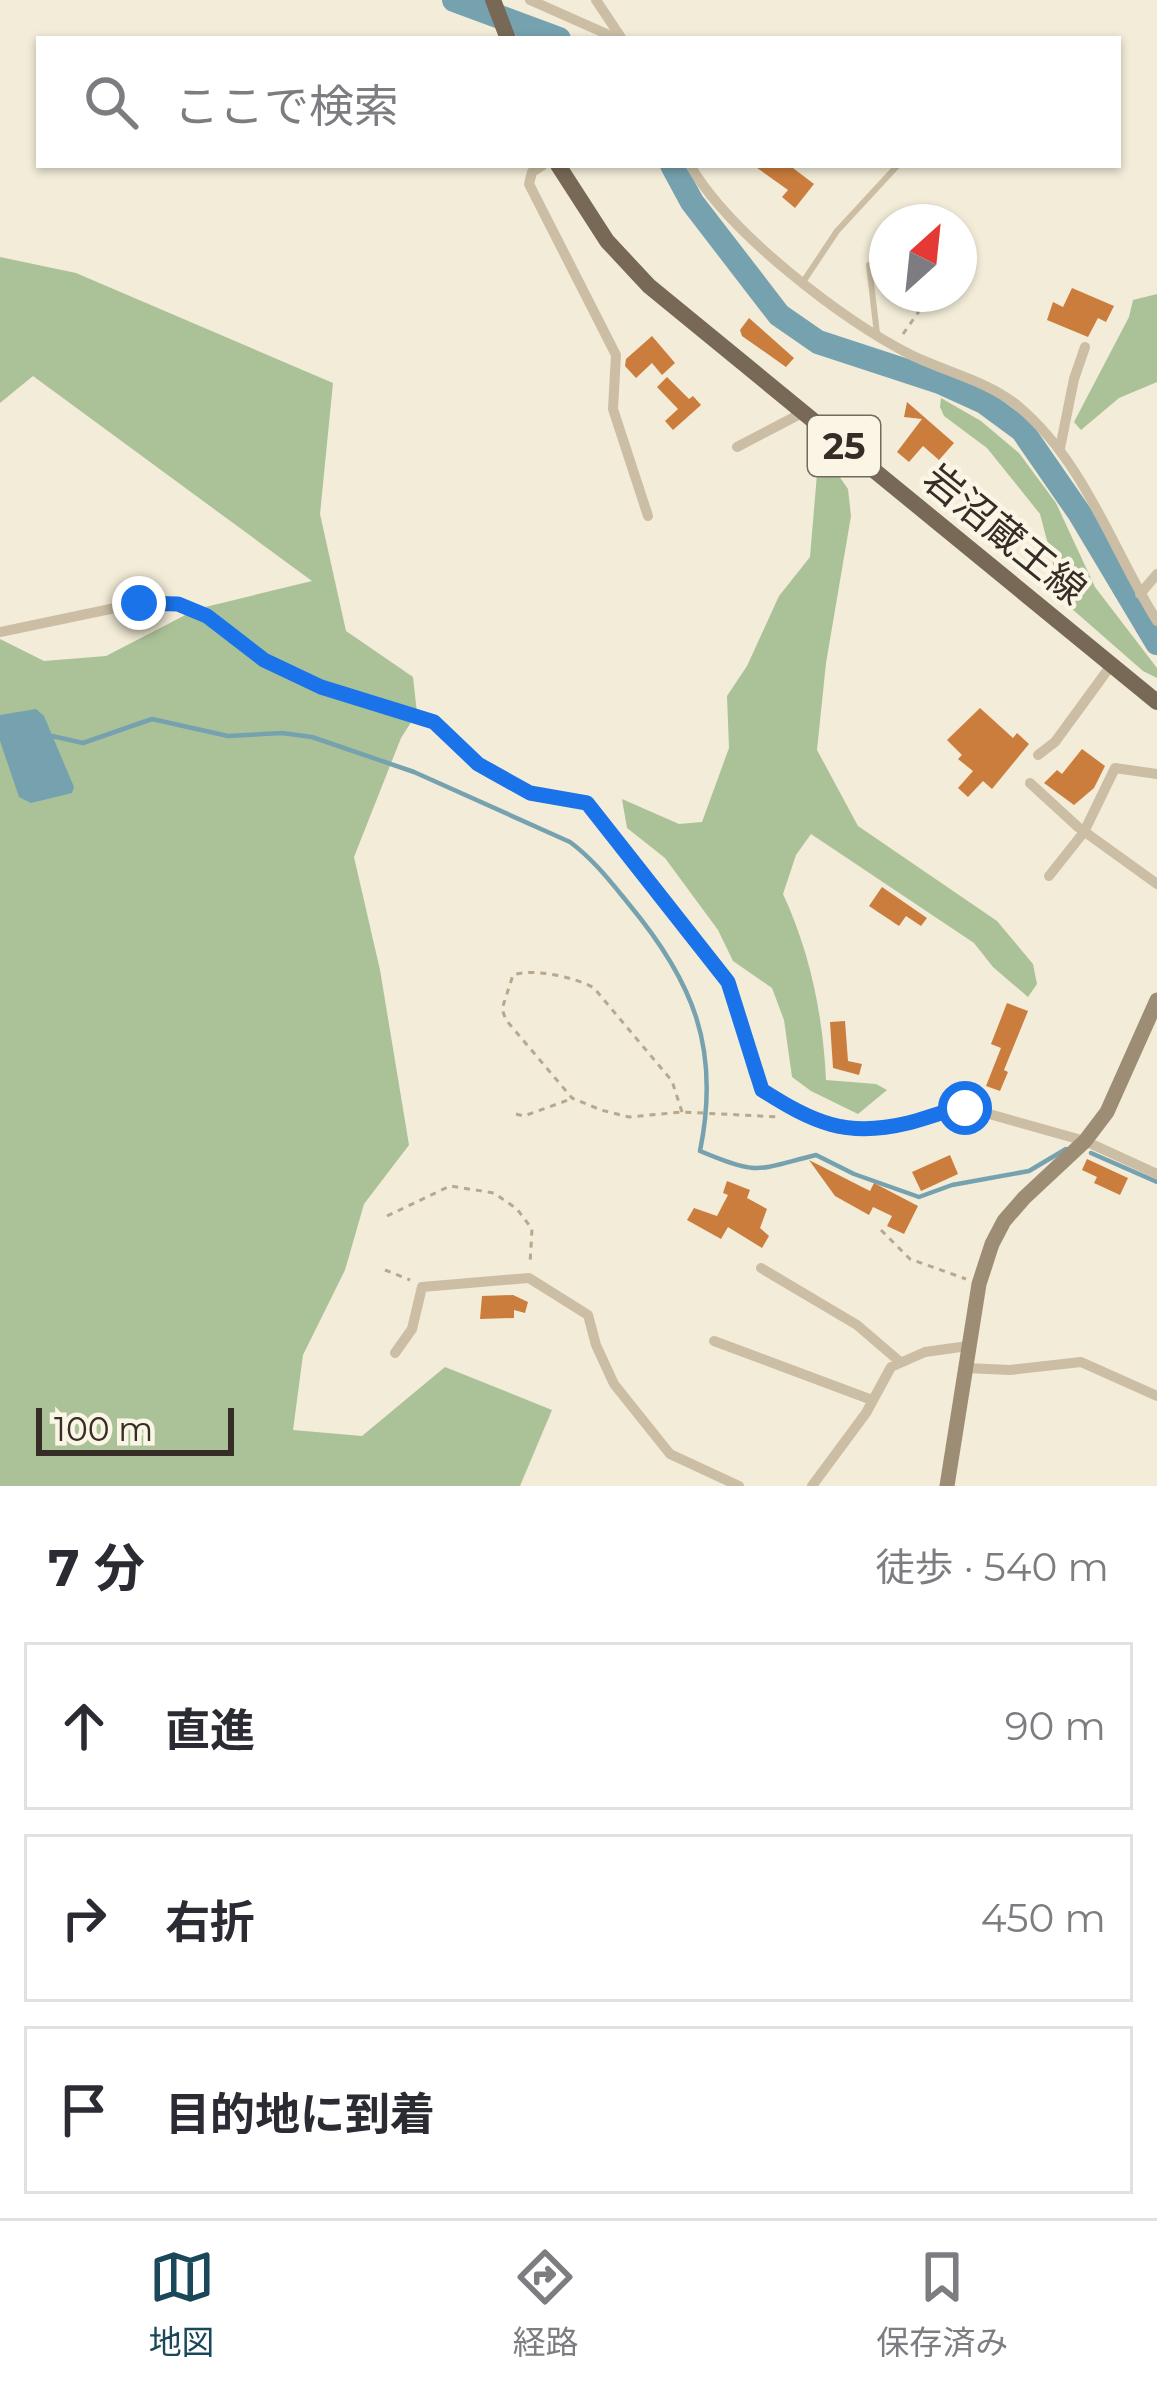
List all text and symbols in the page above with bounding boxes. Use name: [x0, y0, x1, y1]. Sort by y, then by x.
search box: [36, 36, 1121, 168]
icon: search: [78, 69, 144, 135]
text: ここで検索: [174, 78, 399, 133]
north arrow: [869, 204, 977, 312]
road number: 25: [808, 416, 880, 476]
street label: 岩沼蔵王線: [914, 454, 1096, 614]
route end: [112, 576, 166, 630]
route start: [938, 1081, 992, 1135]
scale bar: [36, 1402, 234, 1455]
text: 100 m: [54, 1409, 153, 1449]
text: 7 分: [48, 1537, 145, 1599]
text: 徒歩 · 540 m: [875, 1543, 1109, 1591]
icon: ahead: [51, 1693, 117, 1759]
text: 直進: [165, 1702, 255, 1757]
text: 90 m: [1005, 1702, 1106, 1750]
icon: right: [51, 1885, 117, 1951]
text: 右折: [165, 1894, 255, 1949]
text: 450 m: [981, 1894, 1106, 1942]
icon: arrive: [51, 2077, 117, 2143]
text: 目的地に到着: [165, 2086, 435, 2141]
tab: 地図: [149, 2244, 215, 2364]
tab: 経路: [512, 2244, 578, 2364]
tab: 保存済み: [876, 2244, 1008, 2364]

